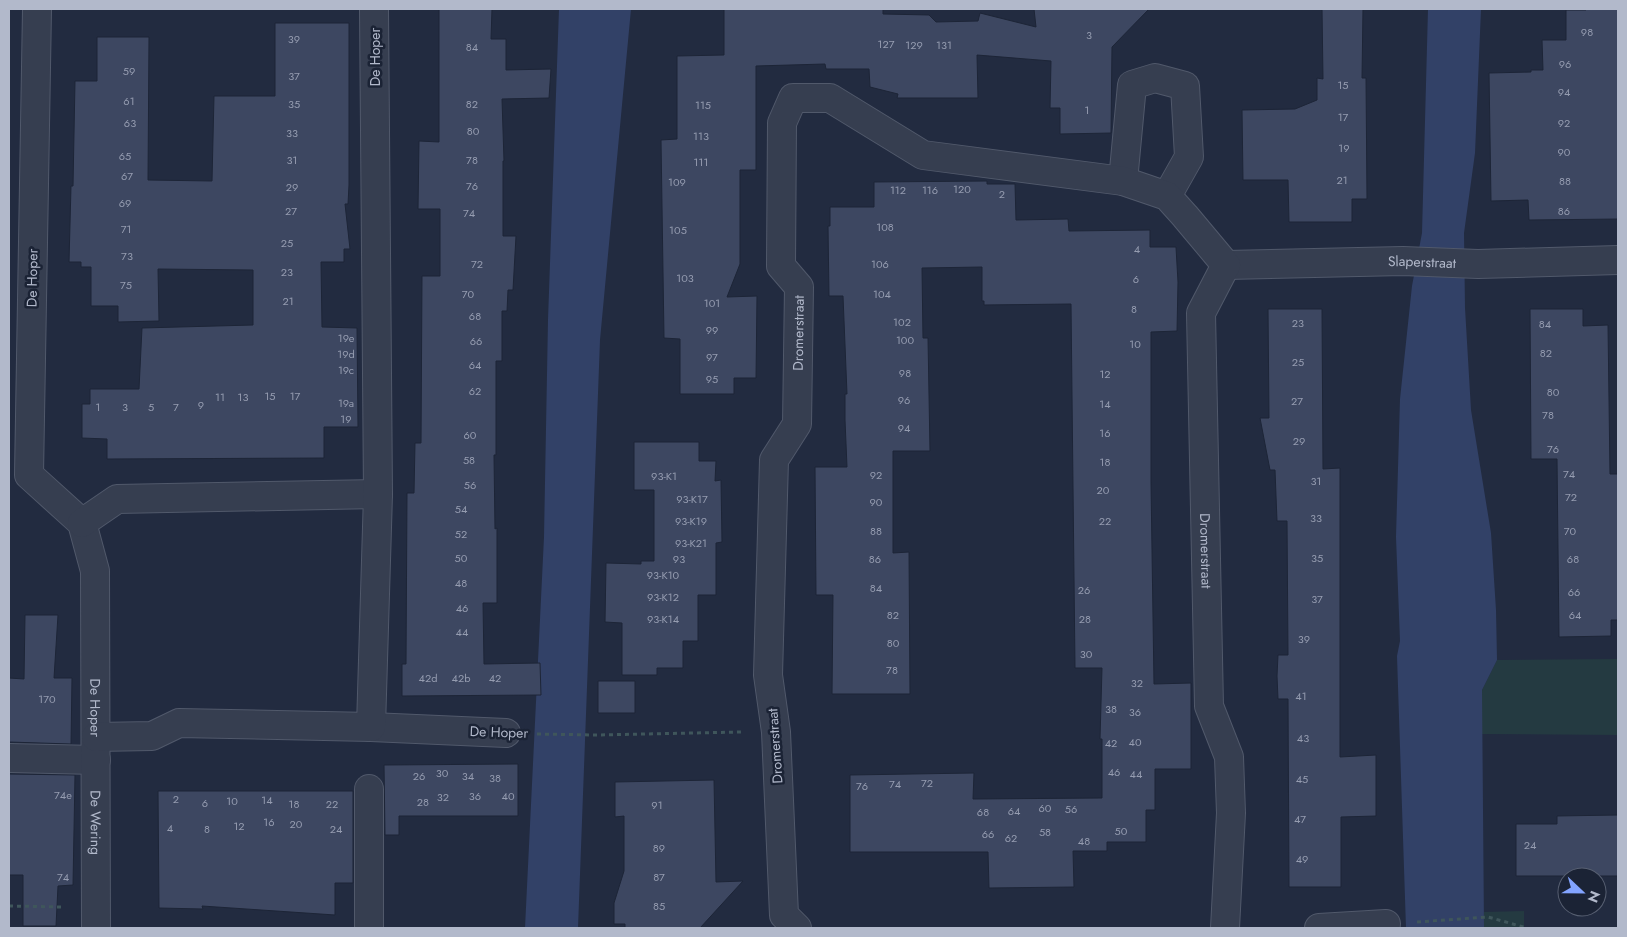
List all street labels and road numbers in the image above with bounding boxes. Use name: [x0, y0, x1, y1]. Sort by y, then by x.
street label: De Hoper: [365, 28, 385, 86]
street label: De Hoper: [21, 248, 43, 307]
street label: Slaperstraat: [1388, 251, 1457, 273]
street label: Dromerstraat: [788, 294, 809, 371]
street label: Dromerstraat: [1195, 513, 1217, 589]
street label: De Hoper: [85, 678, 105, 737]
street label: Dromerstraat: [762, 707, 788, 784]
street label: De Hoper: [469, 721, 529, 743]
street label: De Wering: [86, 790, 106, 855]

